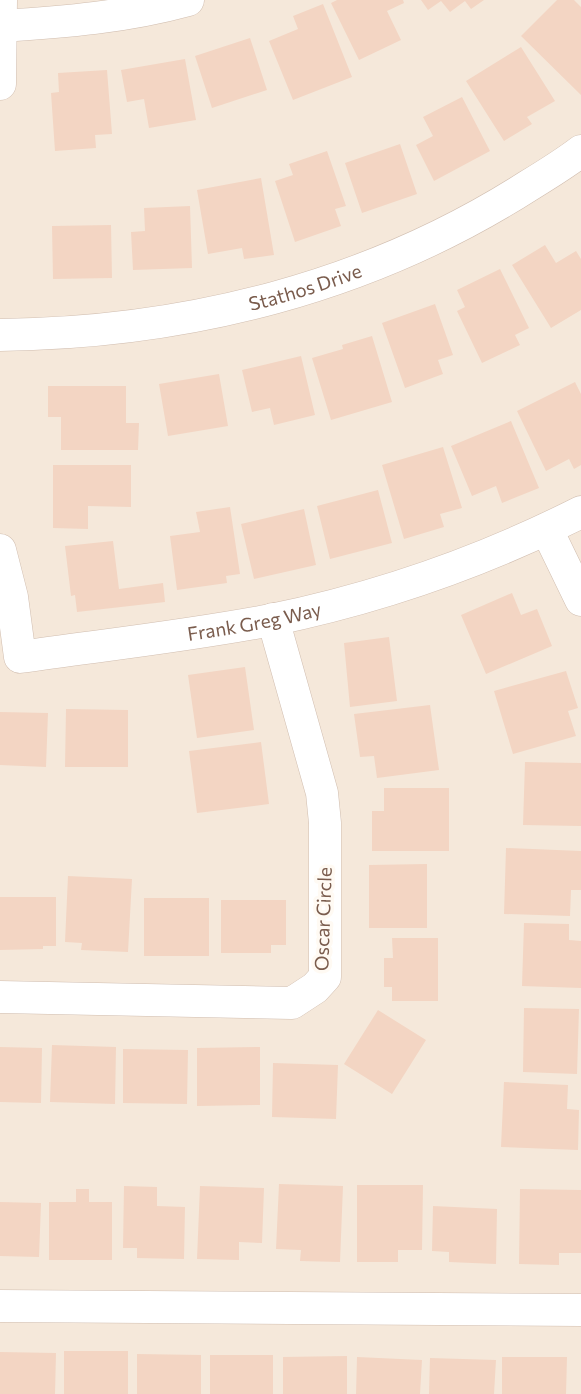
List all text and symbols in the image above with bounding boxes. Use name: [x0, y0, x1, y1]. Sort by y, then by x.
street label: Stathos Drive: [246, 259, 365, 315]
street label: Frank Greg Way: [186, 597, 324, 645]
street label: Oscar Circle: [309, 867, 336, 971]

